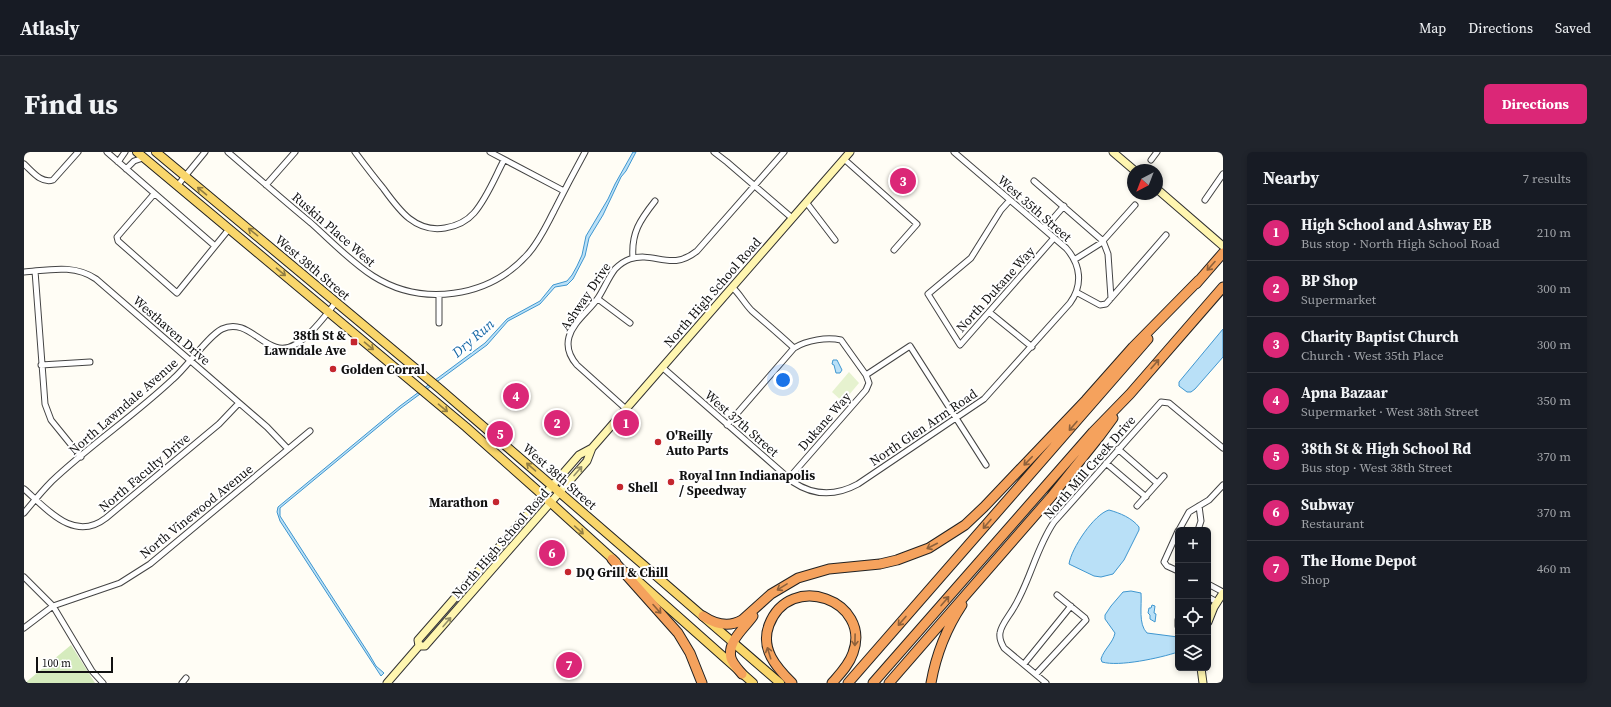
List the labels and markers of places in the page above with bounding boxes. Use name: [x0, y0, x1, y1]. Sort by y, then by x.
pin: 3: [890, 166, 916, 196]
place label: 38th St & Lawndale Ave: [264, 327, 347, 359]
marker: 38th St & Lawndale Ave: [349, 337, 359, 347]
place label: Golden Corral: [341, 361, 425, 378]
marker: Golden Corral: [328, 364, 338, 374]
pin: 4: [503, 381, 529, 411]
pin: 2: [544, 408, 570, 438]
pin: 1: [613, 408, 639, 438]
pin: 5: [487, 419, 513, 449]
place label: O'Reilly Auto Parts: [666, 427, 728, 459]
marker: O'Reilly Auto Parts: [653, 437, 663, 447]
place label: Royal Inn Indianapolis / Speedway: [679, 467, 815, 499]
marker: Royal Inn Indianapolis / Speedway: [666, 477, 676, 487]
place label: Shell: [628, 479, 658, 496]
marker: Shell: [615, 482, 625, 492]
place label: Marathon: [429, 494, 488, 511]
marker: Marathon: [491, 497, 501, 507]
pin: 6: [539, 538, 565, 568]
place label: DQ Grill & Chill: [576, 564, 668, 581]
marker: DQ Grill & Chill: [563, 567, 573, 577]
pin: 7: [556, 650, 582, 680]

